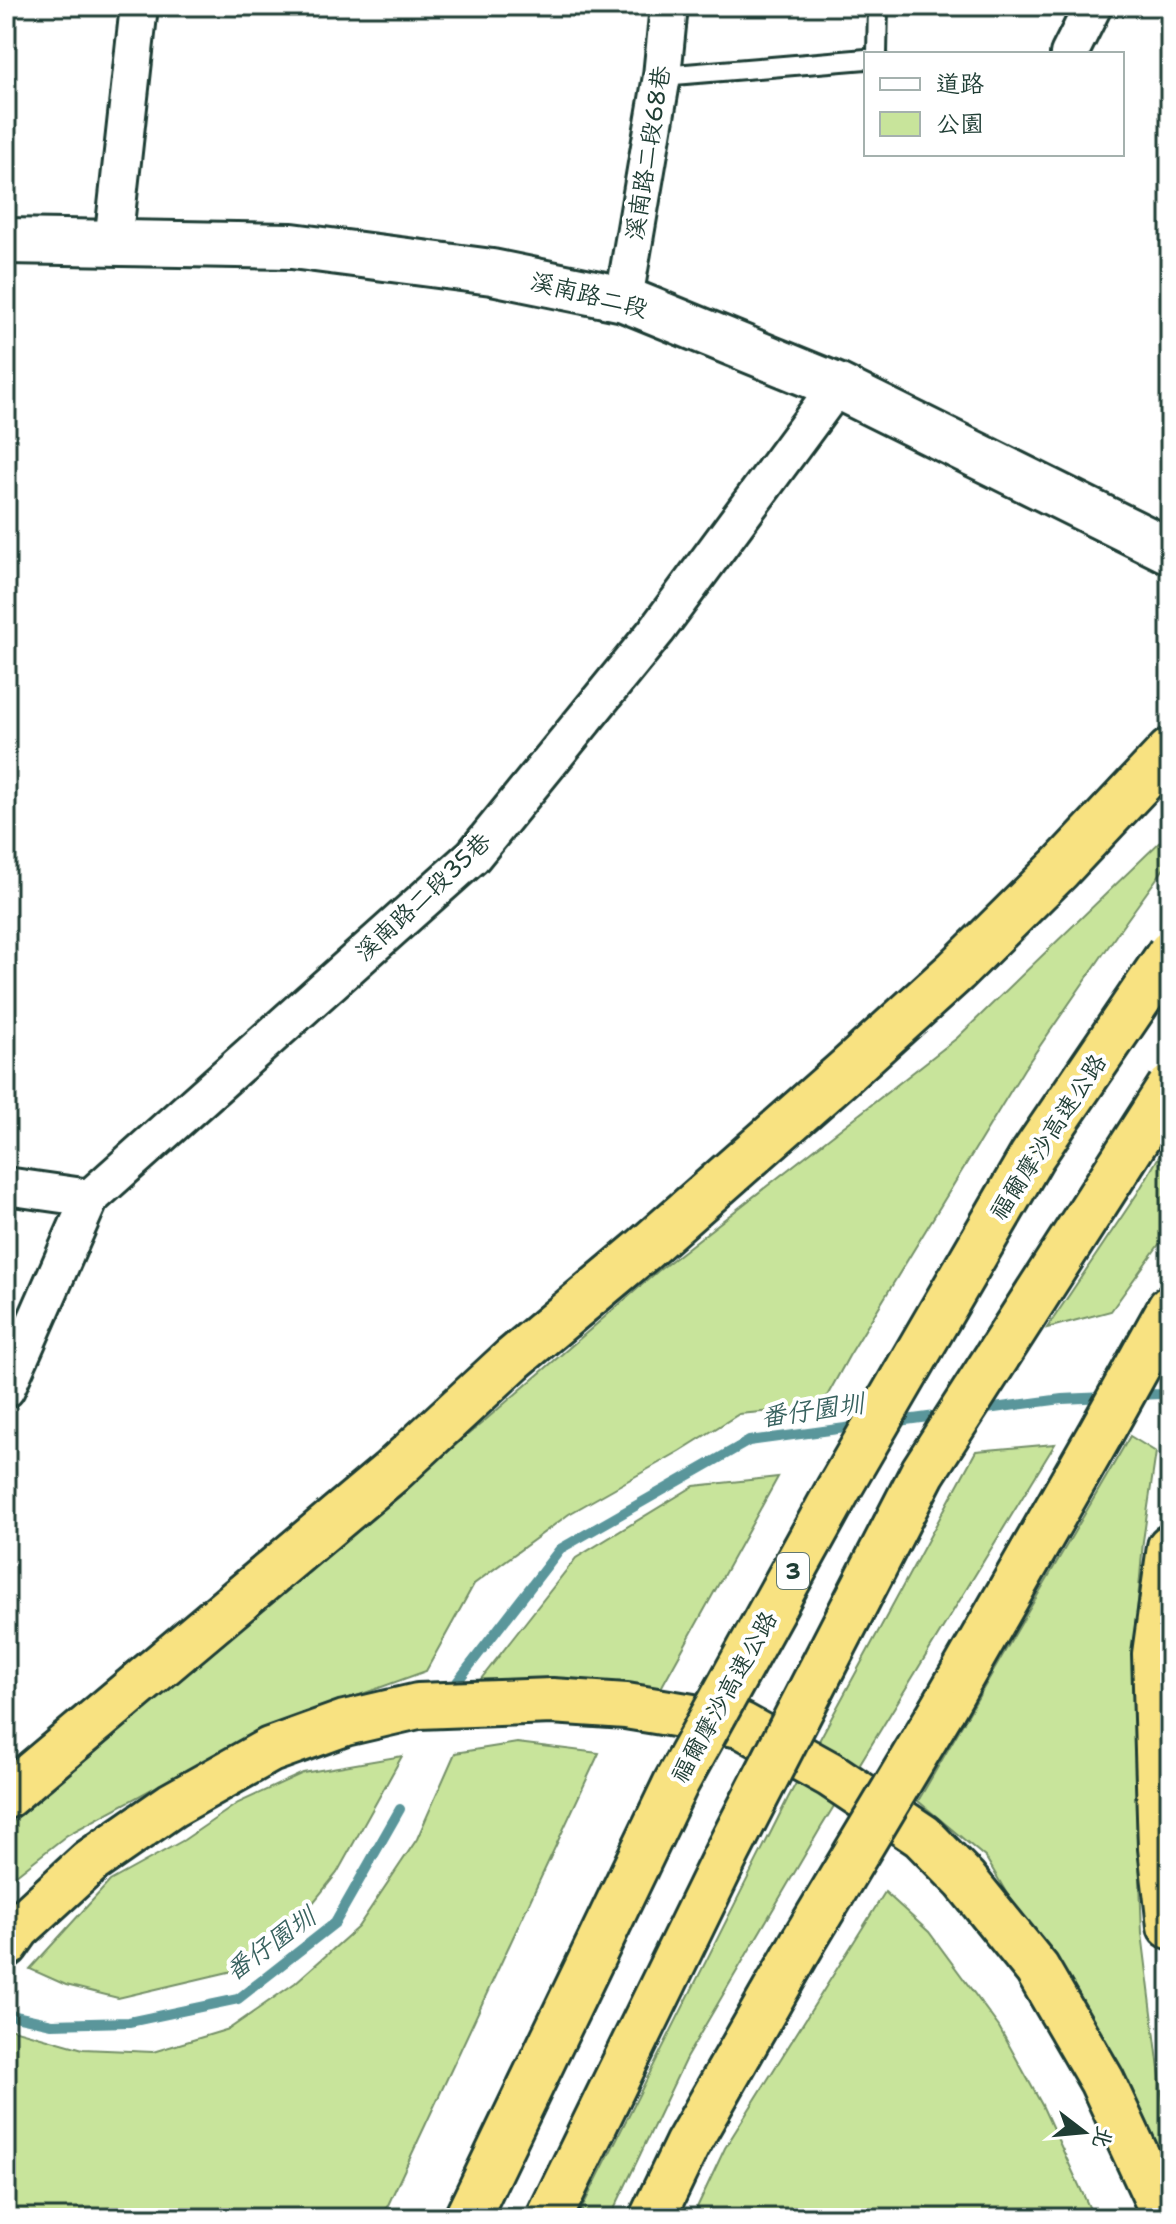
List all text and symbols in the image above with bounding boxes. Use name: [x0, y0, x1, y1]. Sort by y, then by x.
legend: [864, 52, 1124, 156]
street label: 溪南路二段68巷: [618, 63, 678, 243]
text: 道路: [936, 68, 984, 100]
text: 公園: [936, 108, 984, 140]
street label: 溪南路二段: [527, 265, 651, 325]
street label: 溪南路二段35巷: [348, 826, 498, 968]
street label: 福爾摩沙高速公路: [982, 1048, 1114, 1226]
water label: 番仔園圳: [758, 1385, 869, 1434]
road number: 3: [777, 1553, 809, 1589]
street label: 福爾摩沙高速公路: [663, 1605, 785, 1789]
water label: 番仔園圳: [217, 1897, 324, 1988]
north arrow: [1044, 2092, 1124, 2172]
text: 北: [1086, 2123, 1120, 2152]

